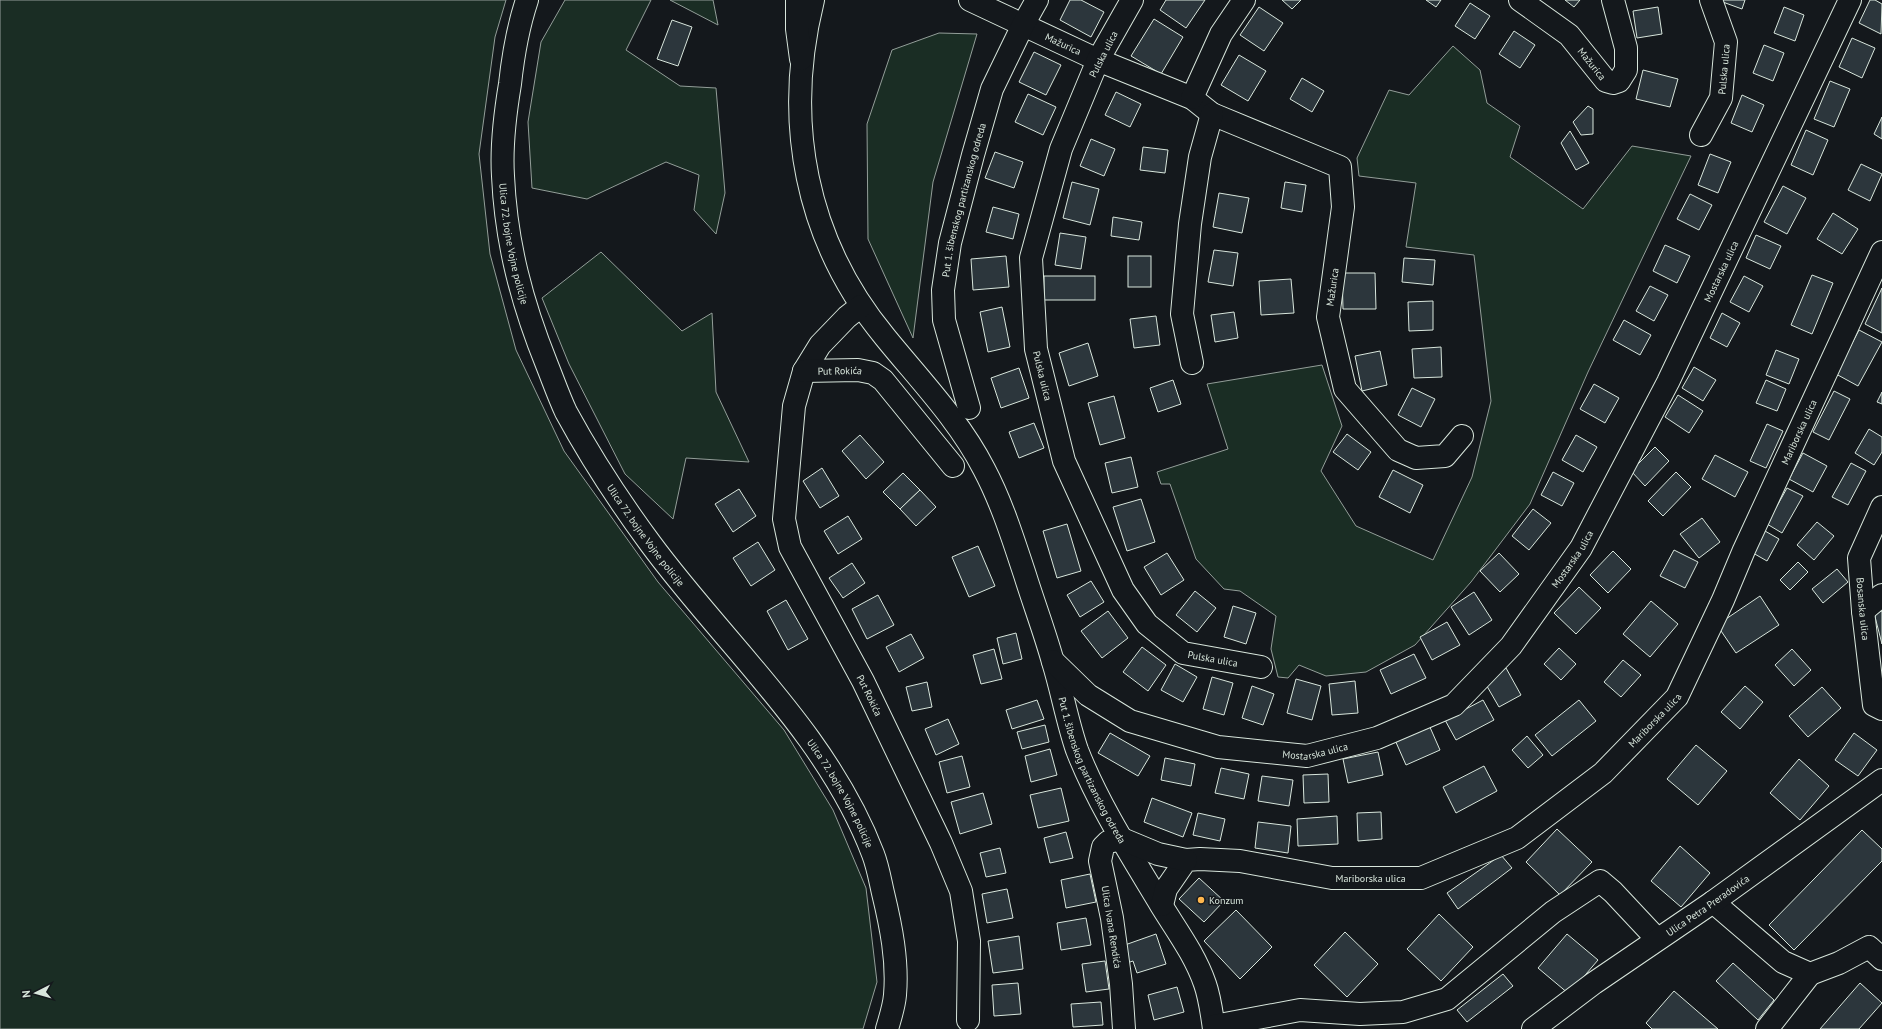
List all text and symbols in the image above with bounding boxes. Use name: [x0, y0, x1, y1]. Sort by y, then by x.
street label: Pulska ulica: [1086, 29, 1121, 80]
street label: Mažurica: [1043, 30, 1083, 58]
street label: Pulska ulica: [1715, 43, 1733, 95]
street label: Mažurica: [1575, 45, 1609, 83]
street label: Put 1. šibenskog partizanskog odreda: [939, 121, 989, 278]
street label: Ulica 72. bojne Vojne policije: [496, 183, 531, 306]
street label: Mostarska ulica: [1701, 239, 1741, 304]
street label: Mažurica: [1323, 267, 1342, 307]
street label: Pulska ulica: [1030, 350, 1055, 402]
street label: Put Rokića: [818, 364, 863, 378]
street label: Mariborska ulica: [1778, 397, 1820, 467]
street label: Ulica 72. bojne Vojne policije: [604, 482, 687, 589]
street label: Mostarska ulica: [1549, 528, 1596, 590]
street label: Bosanska ulica: [1853, 577, 1872, 641]
street label: Pulska ulica: [1187, 648, 1239, 670]
street label: Put Rokića: [854, 672, 885, 718]
street label: Mariborska ulica: [1626, 692, 1685, 750]
street label: Put 1. šibenskog partizanskog odreda: [1056, 696, 1129, 846]
street label: Ulica 72. bojne Vojne policije: [804, 736, 876, 850]
street label: Mostarska ulica: [1282, 740, 1349, 763]
street label: Mariborska ulica: [1335, 872, 1406, 885]
street label: Ulica Petra Preradovića: [1664, 872, 1752, 939]
street label: Ulica Ivana Rendića: [1099, 885, 1124, 969]
place label: Konzum: [1209, 894, 1243, 907]
marker: Konzum: [1196, 895, 1206, 905]
north arrow: [16, 973, 56, 1013]
text: N: [19, 990, 33, 998]

